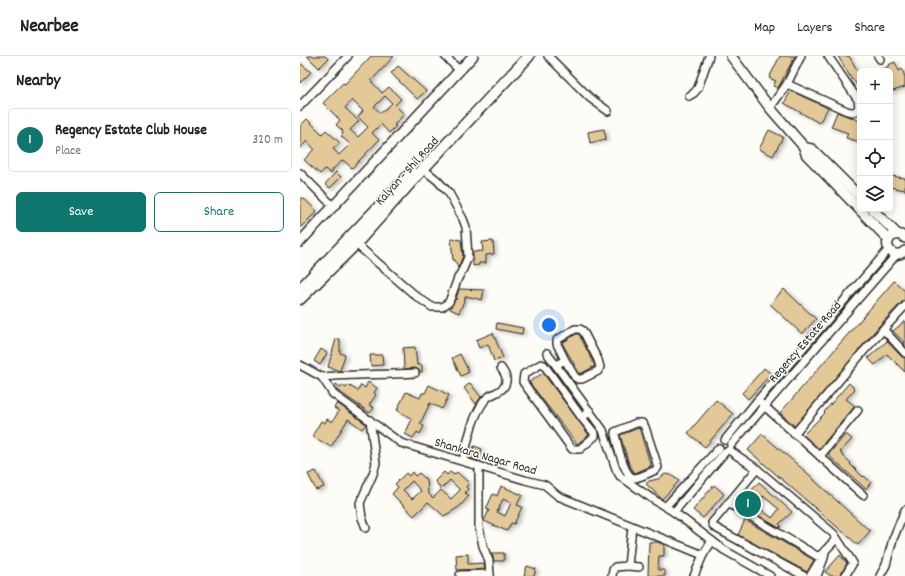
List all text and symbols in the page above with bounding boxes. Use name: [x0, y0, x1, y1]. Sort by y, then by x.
text: Nearbee: [20, 14, 79, 41]
text: Map: [754, 18, 775, 38]
text: Layers: [797, 18, 832, 38]
text: Share: [854, 18, 885, 38]
map controls: [857, 68, 893, 212]
button: +: [857, 68, 893, 104]
text: Nearby: [16, 70, 60, 94]
button: −: [857, 104, 893, 140]
text: Regency Estate Club House: [55, 120, 207, 142]
text: 1: [29, 131, 31, 150]
text: 320 m: [253, 131, 283, 150]
street label: Kalyan - Shil Road: [372, 133, 444, 211]
button: locate: [857, 140, 893, 176]
text: Place: [55, 142, 81, 161]
button: layers: [857, 176, 893, 212]
button: Save: [16, 192, 146, 232]
button: Share: [154, 192, 284, 232]
street label: Regency Estate Road: [765, 298, 847, 388]
your location: [539, 315, 559, 335]
street label: Shankara Nagar Road: [432, 434, 539, 481]
pin: 1: [735, 489, 761, 519]

